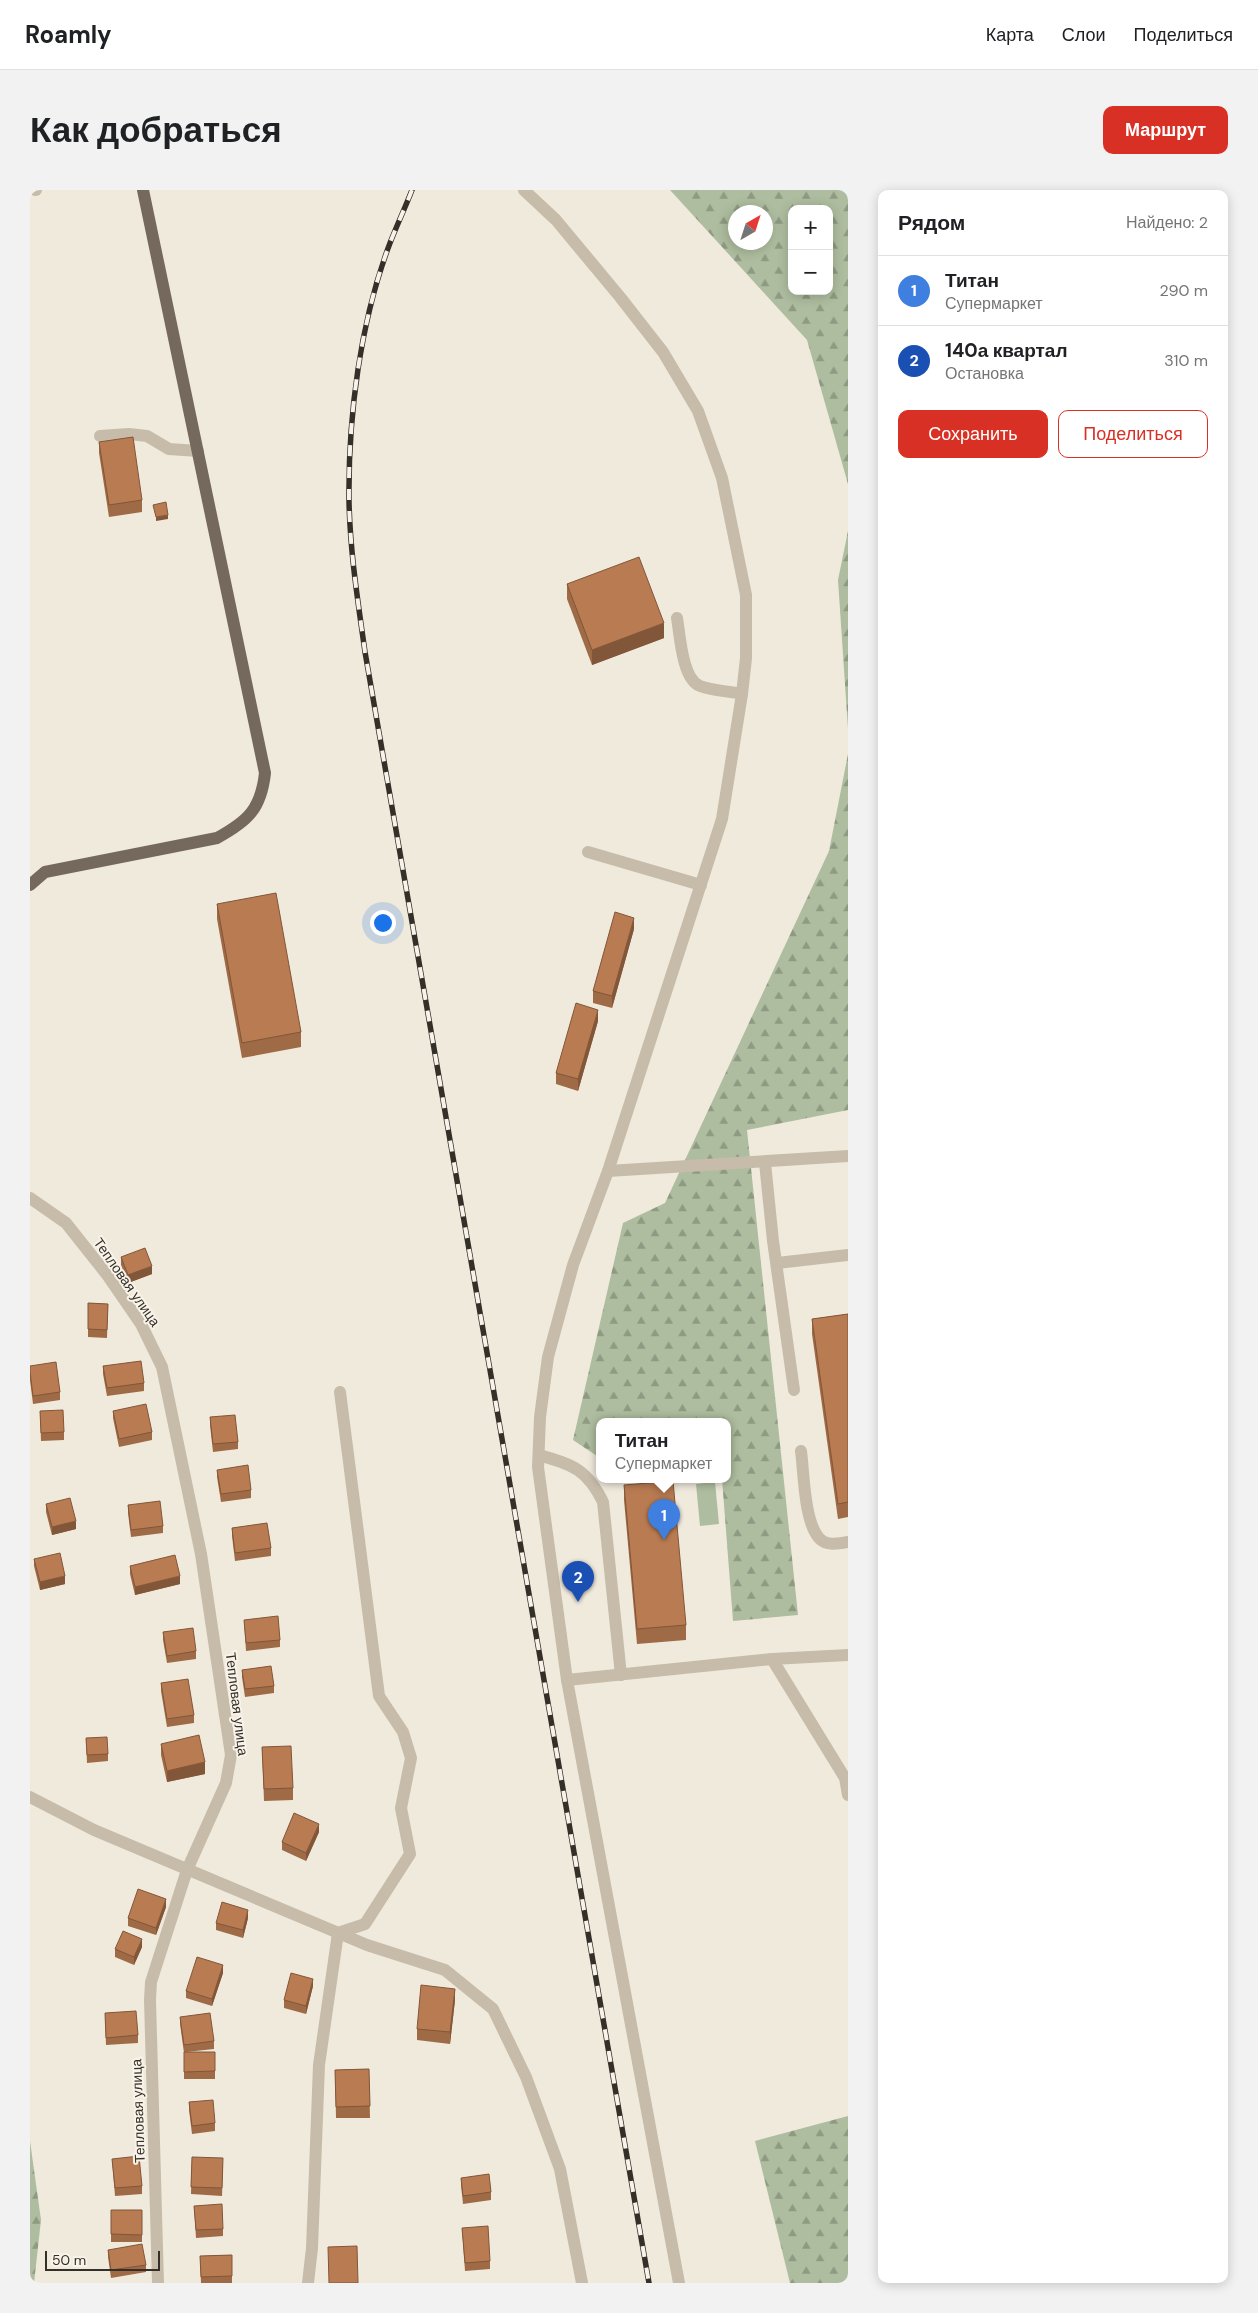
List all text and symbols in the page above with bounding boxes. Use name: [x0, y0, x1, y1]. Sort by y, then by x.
text: Roamly: [25, 19, 112, 50]
text: Карта: [986, 23, 1034, 47]
text: Слои: [1062, 23, 1106, 47]
text: Поделиться: [1134, 23, 1233, 47]
button: Маршрут: [1103, 106, 1228, 154]
text: Как добраться: [30, 107, 282, 153]
north arrow: [728, 205, 773, 250]
map controls: [788, 205, 833, 295]
button: +: [788, 205, 833, 250]
text: Рядом: [898, 209, 965, 237]
text: Найдено: 2: [1126, 212, 1208, 233]
button: −: [788, 250, 833, 295]
text: Титан: [945, 268, 999, 293]
text: 1: [911, 280, 917, 301]
text: 290 m: [1159, 280, 1208, 301]
text: Супермаркет: [945, 293, 1043, 314]
text: 140а квартал: [945, 338, 1067, 363]
text: 2: [909, 350, 919, 371]
text: 310 m: [1164, 350, 1208, 371]
text: Остановка: [945, 363, 1024, 384]
button: Сохранить: [898, 410, 1048, 458]
button: Поделиться: [1058, 410, 1208, 458]
your location: [370, 910, 396, 936]
street label: Тепловая улица: [90, 1234, 164, 1330]
popup: [596, 1418, 731, 1483]
text: Титан: [615, 1428, 669, 1453]
text: Супермаркет: [615, 1453, 712, 1474]
pin: 1: [648, 1499, 680, 1540]
pin: 2: [562, 1561, 594, 1602]
street label: Тепловая улица: [222, 1651, 252, 1757]
street label: Тепловая улица: [127, 2058, 149, 2163]
scale bar: [45, 2248, 160, 2271]
text: 50 m: [52, 2251, 86, 2269]

